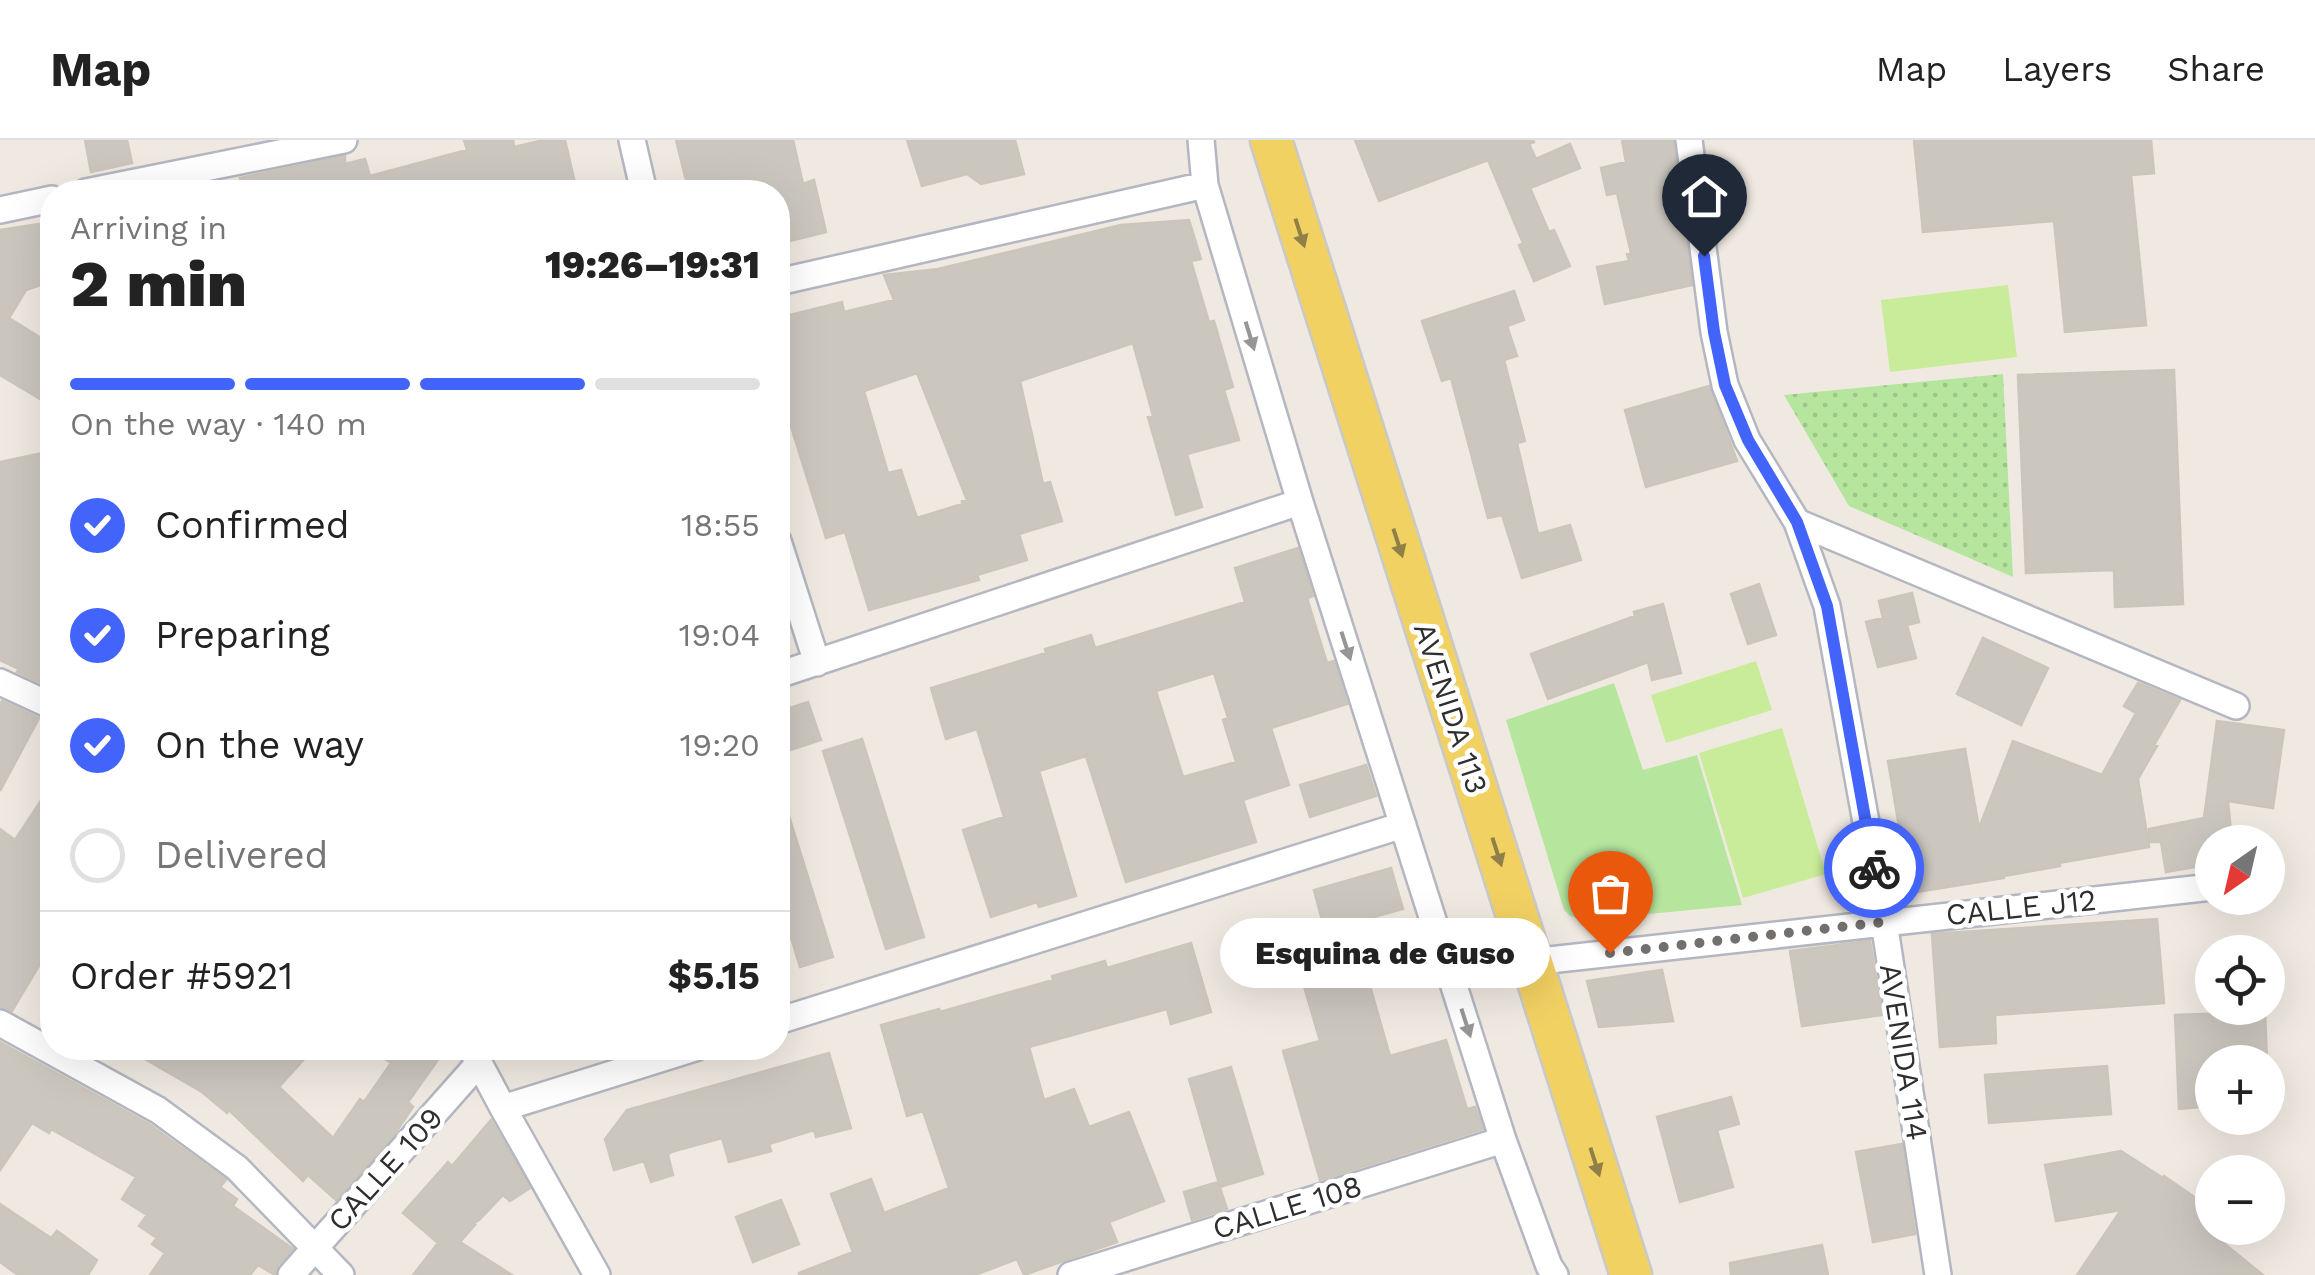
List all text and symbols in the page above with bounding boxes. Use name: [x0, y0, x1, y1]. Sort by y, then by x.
text: Map: [50, 41, 151, 98]
text: Map: [1876, 48, 1947, 90]
text: Layers: [2002, 48, 2112, 90]
text: Share: [2167, 48, 2265, 90]
pin: [1662, 154, 1747, 257]
icon: home: [1677, 169, 1732, 224]
text: Arriving in: [70, 209, 227, 247]
one-way arrow: [1293, 218, 1308, 249]
text: 19:26–19:31: [545, 243, 760, 287]
text: 2 min: [70, 246, 247, 322]
one-way arrow: [1243, 321, 1258, 351]
text: On the way · 140 m: [70, 405, 367, 443]
icon: check: [70, 498, 125, 553]
text: Confirmed: [155, 503, 350, 547]
text: 18:55: [681, 506, 760, 544]
one-way arrow: [1392, 528, 1407, 558]
icon: check: [70, 608, 125, 663]
text: Preparing: [155, 613, 330, 657]
text: 19:04: [679, 616, 760, 654]
street label: AVENIDA 113: [1407, 618, 1495, 798]
one-way arrow: [1340, 631, 1355, 661]
icon: check: [70, 718, 125, 773]
text: On the way: [155, 723, 364, 767]
text: 19:20: [680, 726, 760, 764]
courier: [1824, 818, 1924, 918]
north arrow: [2195, 825, 2285, 915]
map controls: [2195, 825, 2285, 1245]
text: Delivered: [155, 833, 328, 877]
one-way arrow: [1490, 838, 1505, 868]
icon: bike: [1847, 841, 1902, 896]
pin: [1568, 851, 1653, 954]
icon: bag: [1583, 866, 1638, 921]
street label: CALLE J12: [1944, 882, 2098, 932]
callout: Esquina de Guso: [1220, 918, 1550, 988]
text: Esquina de Guso: [1255, 934, 1515, 972]
button: locate: [2195, 935, 2285, 1025]
text: Order #5921: [70, 954, 293, 998]
text: $5.15: [668, 954, 760, 998]
street label: AVENIDA 114: [1873, 961, 1935, 1143]
one-way arrow: [1459, 1008, 1474, 1038]
button: +: [2195, 1045, 2285, 1135]
street label: CALLE 109: [321, 1100, 449, 1238]
one-way arrow: [1589, 1147, 1604, 1177]
button: −: [2195, 1155, 2285, 1245]
street label: CALLE 108: [1208, 1168, 1366, 1246]

